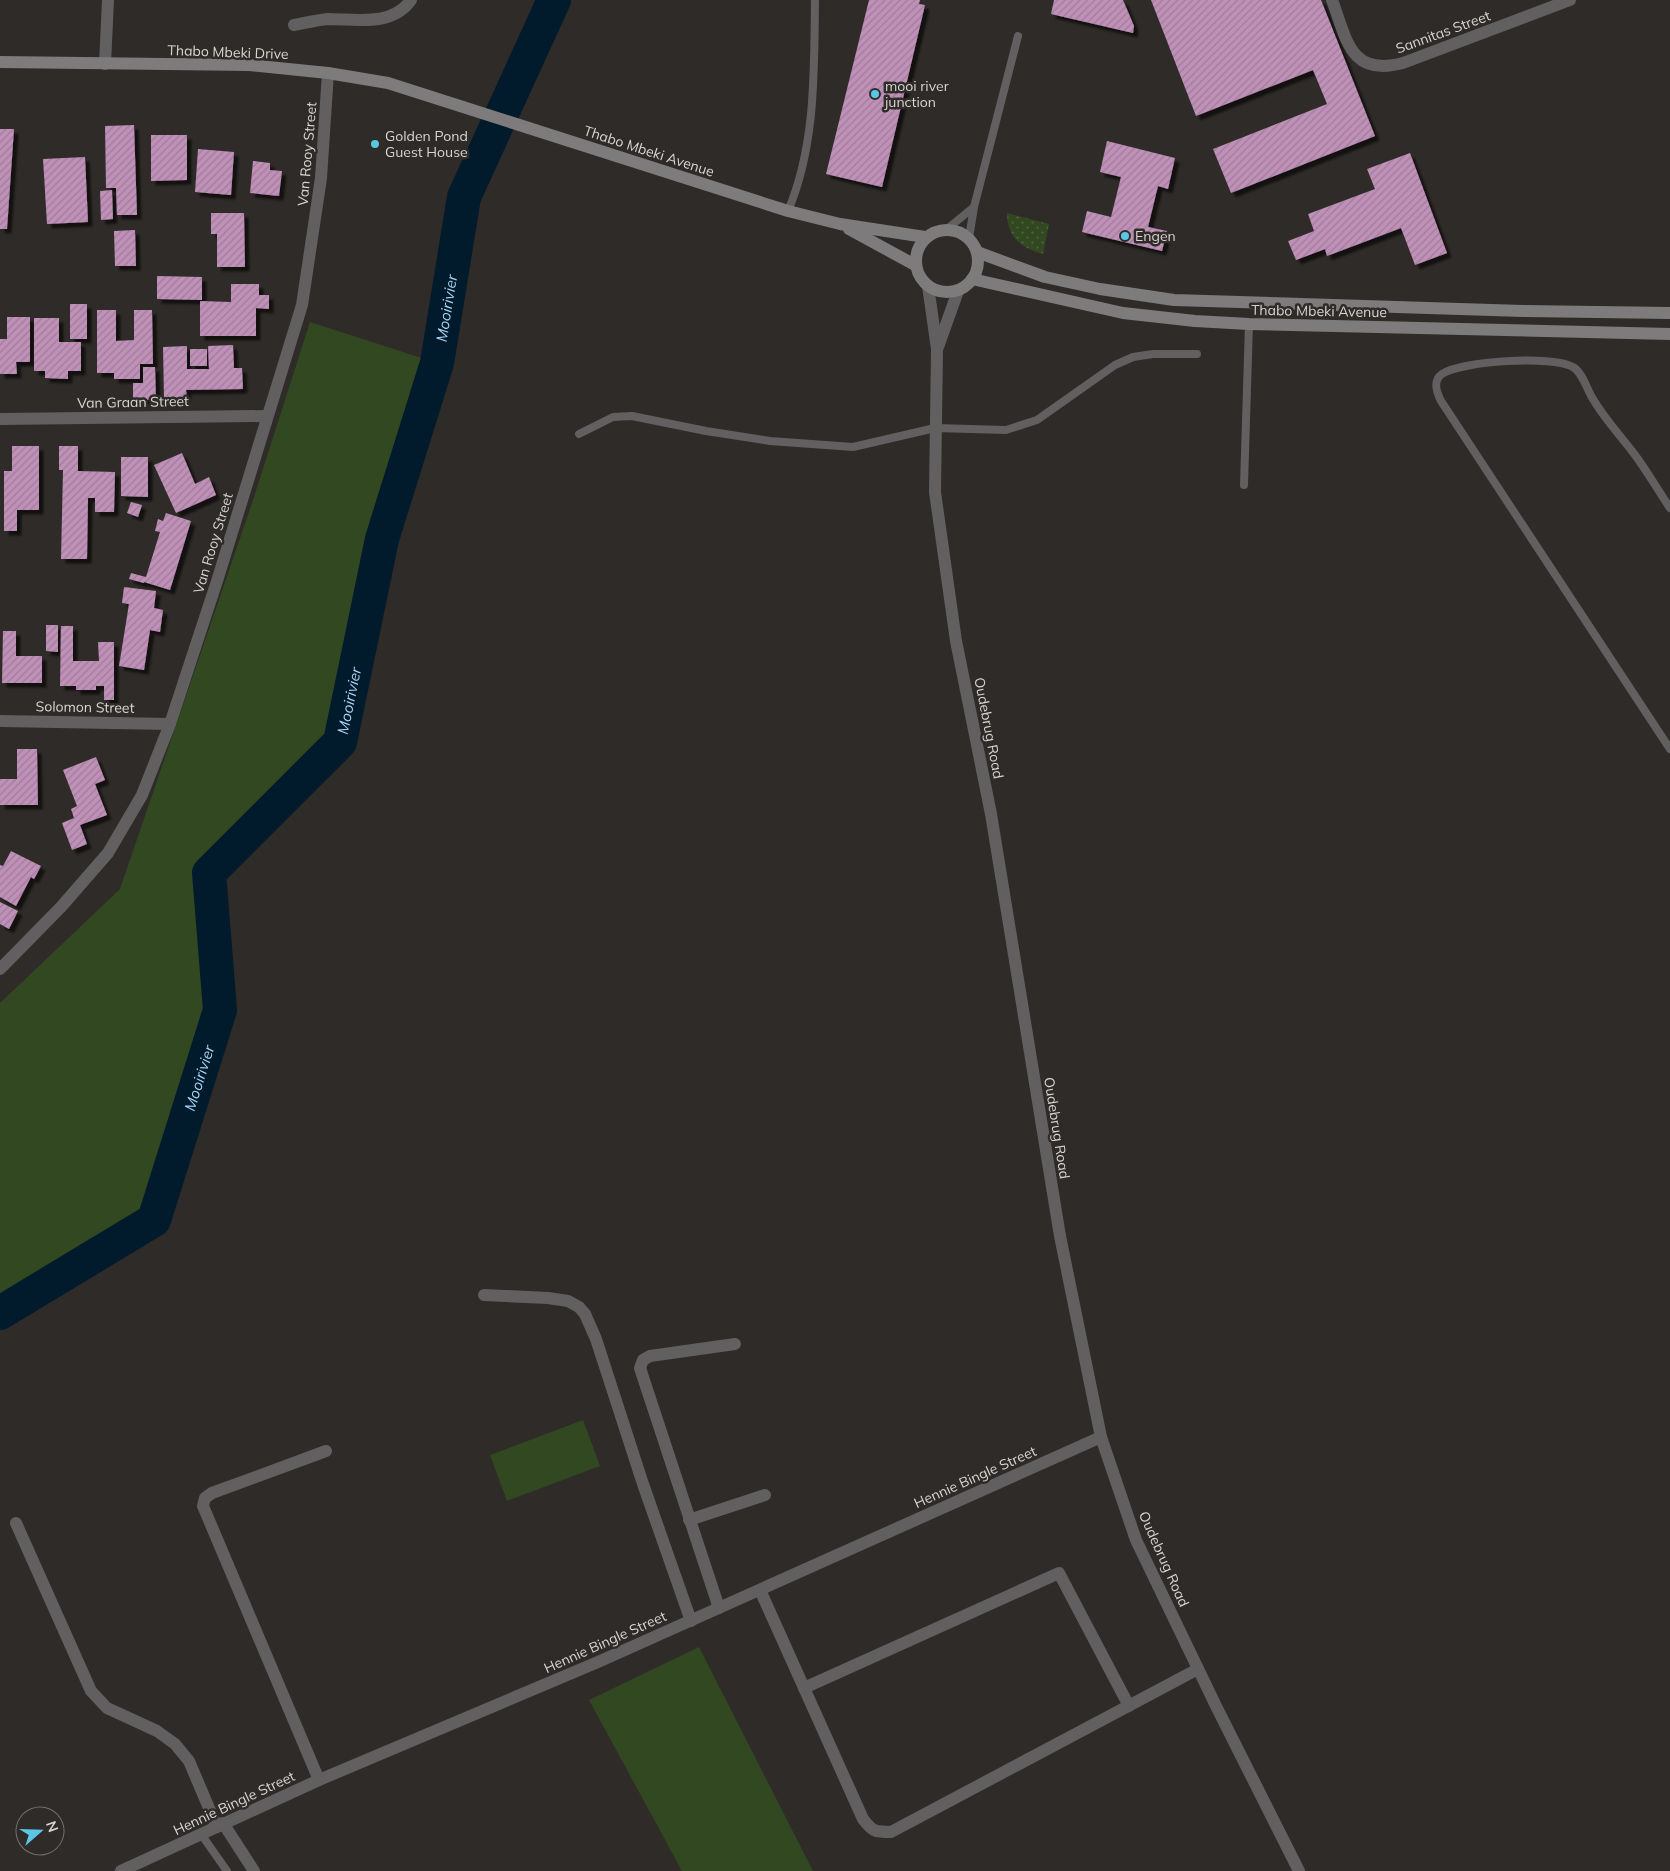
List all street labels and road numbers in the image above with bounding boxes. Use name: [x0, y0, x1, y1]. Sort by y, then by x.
street label: Sannitas Street: [1393, 6, 1493, 57]
street label: Thabo Mbeki Drive: [167, 41, 289, 63]
street label: Van Rooy Street: [293, 101, 321, 207]
street label: Thabo Mbeki Avenue: [581, 121, 717, 181]
street label: Thabo Mbeki Avenue: [1251, 301, 1387, 321]
street label: Van Graan Street: [77, 392, 189, 412]
street label: Van Rooy Street: [189, 490, 237, 596]
street label: Oudebrug Road: [970, 676, 1008, 780]
street label: Solomon Street: [35, 697, 135, 717]
street label: Oudebrug Road: [1040, 1076, 1074, 1180]
street label: Hennie Bingle Street: [911, 1442, 1039, 1512]
street label: Oudebrug Road: [1135, 1508, 1193, 1610]
street label: Hennie Bingle Street: [541, 1607, 669, 1677]
street label: Hennie Bingle Street: [170, 1767, 298, 1839]

